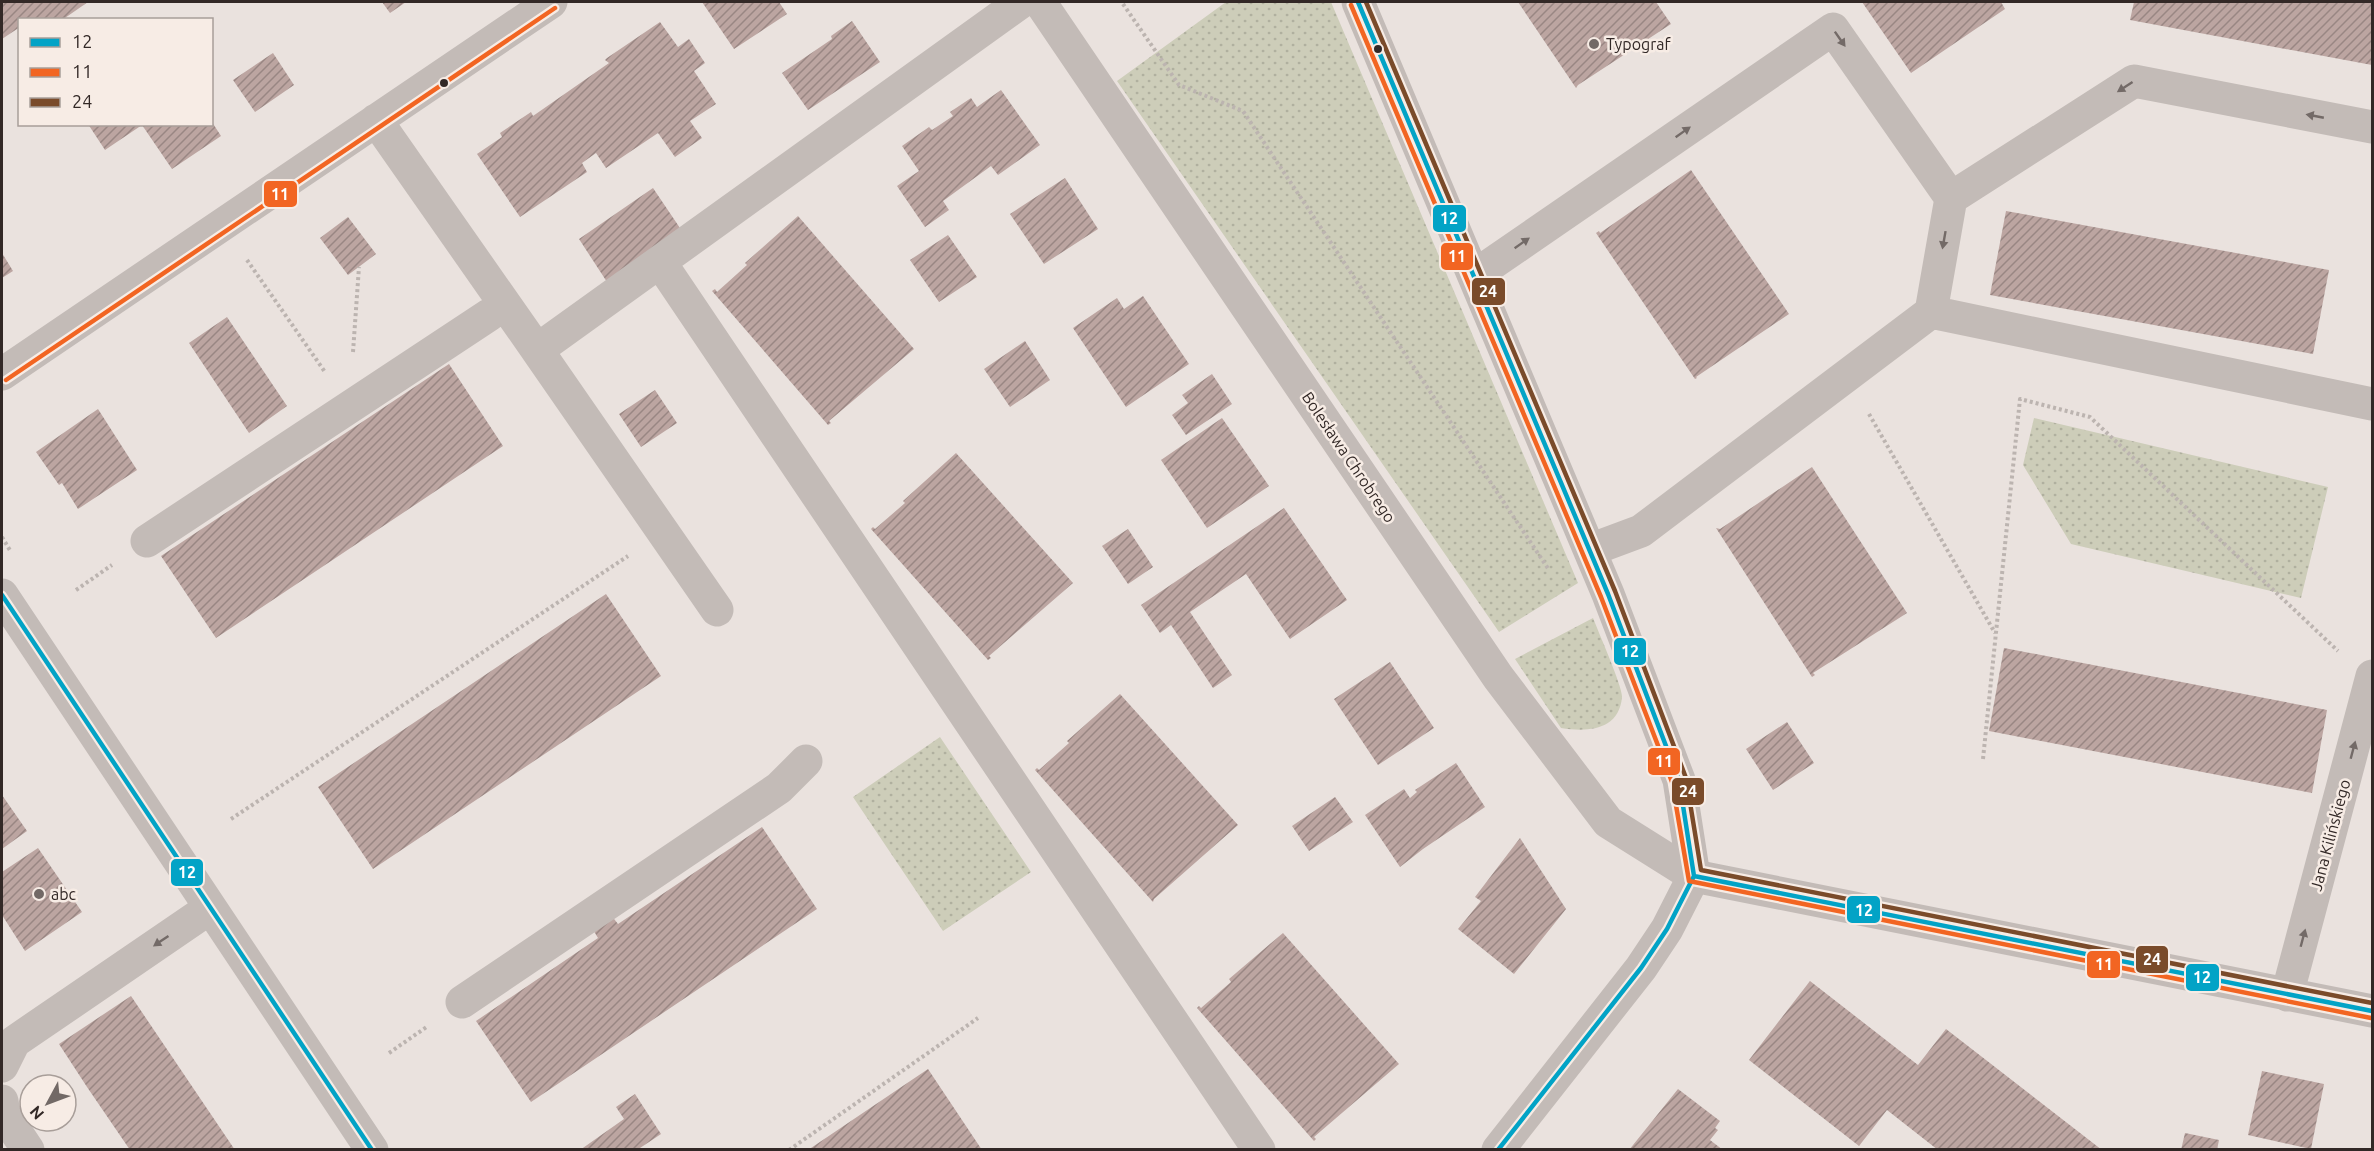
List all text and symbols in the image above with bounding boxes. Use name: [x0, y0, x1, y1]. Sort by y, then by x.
legend: [18, 18, 213, 126]
text: 12: [72, 31, 92, 51]
one-way arrow: [1834, 31, 1846, 47]
place label: Typograf: [1606, 35, 1672, 53]
marker: Typograf: [1587, 37, 1601, 51]
unlabelled marker: [1372, 43, 1384, 55]
text: 11: [72, 61, 92, 81]
unlabelled marker: [438, 77, 450, 89]
one-way arrow: [2117, 81, 2133, 92]
text: 24: [72, 91, 92, 111]
one-way arrow: [2305, 111, 2324, 120]
one-way arrow: [1674, 126, 1690, 138]
line badge: 11: [263, 180, 298, 208]
text: 11: [271, 185, 289, 203]
line badge: 12: [1432, 204, 1467, 233]
text: 12: [1440, 209, 1458, 227]
one-way arrow: [1939, 231, 1948, 250]
one-way arrow: [1514, 238, 1530, 249]
line badge: 11: [1440, 242, 1474, 271]
text: 11: [1448, 247, 1466, 265]
line badge: 24: [1471, 277, 1506, 306]
text: 24: [1479, 282, 1497, 300]
street label: Bolesława Chrobrego: [1299, 388, 1399, 526]
line badge: 12: [1613, 637, 1647, 666]
text: 12: [1621, 642, 1639, 660]
one-way arrow: [2349, 741, 2358, 759]
line badge: 11: [1647, 747, 1681, 776]
text: 11: [1655, 752, 1673, 770]
line badge: 24: [1671, 777, 1705, 806]
street label: Jana Kilińskiego: [2306, 777, 2354, 893]
text: 24: [1679, 782, 1697, 800]
line badge: 12: [170, 858, 204, 887]
text: 12: [178, 863, 196, 881]
place label: abc: [51, 885, 77, 903]
marker: abc: [32, 887, 46, 901]
line badge: 12: [1846, 895, 1881, 924]
text: 12: [1855, 901, 1873, 919]
one-way arrow: [2298, 929, 2308, 947]
one-way arrow: [153, 935, 169, 946]
line badge: 24: [2135, 945, 2169, 974]
line badge: 11: [2086, 950, 2121, 979]
text: 24: [2143, 950, 2161, 968]
text: 11: [2095, 955, 2113, 973]
line badge: 12: [2185, 963, 2220, 992]
text: 12: [2193, 968, 2211, 986]
north arrow: [18, 1073, 78, 1133]
text: N: [26, 1102, 47, 1123]

